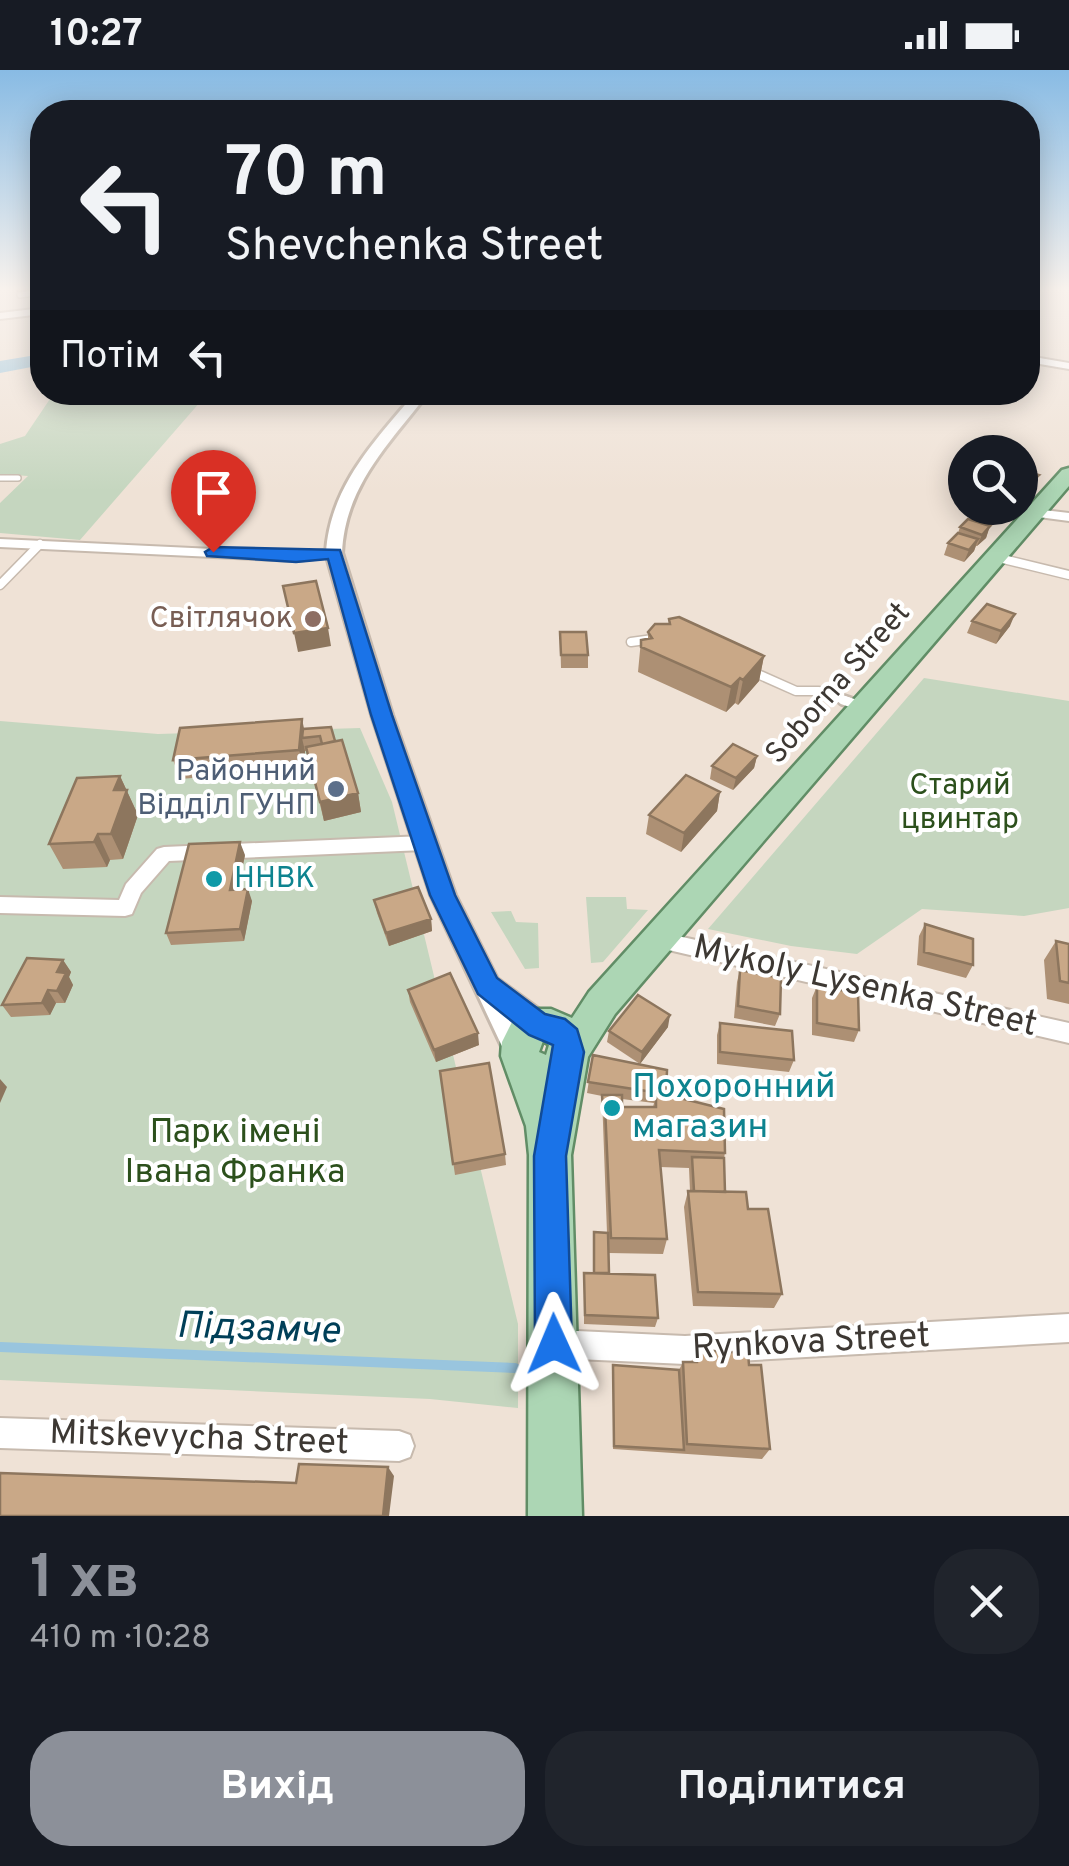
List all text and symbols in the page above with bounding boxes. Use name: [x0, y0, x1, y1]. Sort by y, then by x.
text: 10:27: [50, 11, 143, 60]
text: 70 m: [225, 132, 388, 221]
icon: left: [60, 140, 190, 270]
text: Shevchenka Street: [225, 219, 604, 276]
icon: left: [180, 330, 235, 385]
text: Потім: [60, 333, 160, 382]
map controls: [948, 435, 1038, 525]
button: search: [948, 435, 1038, 525]
pin: [171, 450, 256, 553]
icon: arrive: [186, 465, 241, 520]
street label: Soborna Street: [759, 596, 919, 772]
place label: Світлячок: [149, 601, 293, 638]
marker: Світлячок: [302, 608, 324, 630]
place label: Районний Відділ ГУНП: [137, 754, 316, 825]
park label: Старий цвинтар: [901, 768, 1019, 839]
marker: Районний Відділ ГУНП: [325, 778, 347, 800]
place label: ННВК: [234, 861, 315, 898]
marker: ННВК: [203, 868, 225, 890]
street label: Mykoly Lysenka Street: [689, 926, 1041, 1048]
place label: Похоронний магазин: [632, 1066, 836, 1150]
marker: Похоронний магазин: [601, 1097, 623, 1119]
park label: Парк імені Івана Франка: [125, 1111, 345, 1195]
position arrow: [502, 1292, 606, 1396]
water label: Підзамче: [175, 1303, 341, 1357]
street label: Rynkova Street: [691, 1315, 931, 1371]
street label: Mitskevycha Street: [49, 1412, 349, 1466]
text: 1 хв: [30, 1543, 139, 1619]
button: close: [934, 1549, 1039, 1654]
text: 410 m · 10:28: [30, 1619, 211, 1659]
button: Вихід: [30, 1731, 525, 1846]
button: Поділитися: [545, 1731, 1039, 1846]

